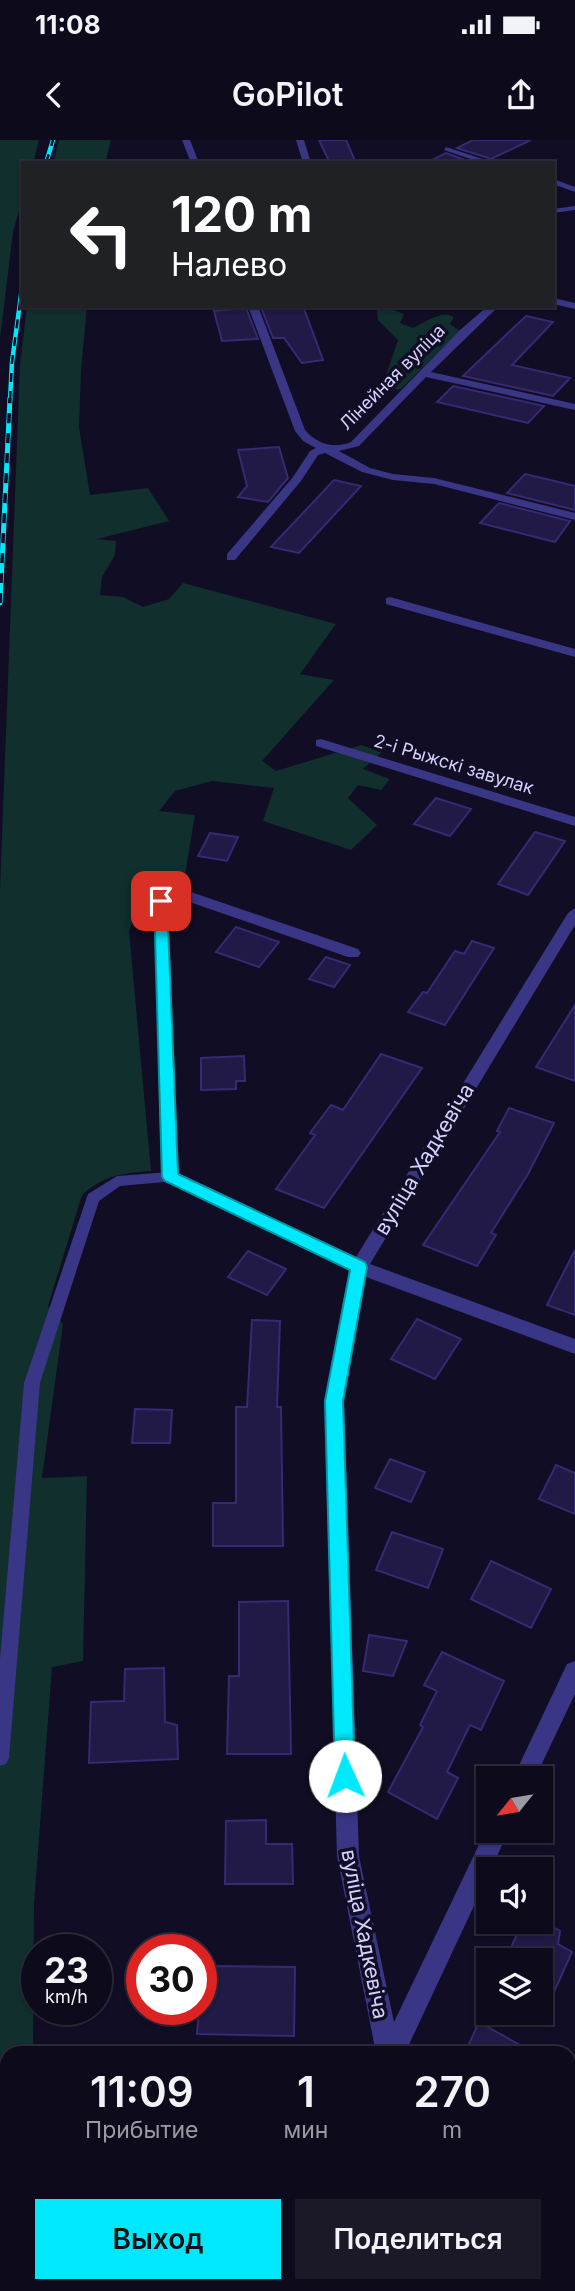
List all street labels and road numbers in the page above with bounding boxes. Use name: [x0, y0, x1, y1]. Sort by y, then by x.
street label: Лінейная вуліца: [335, 320, 449, 434]
street label: 2-і Рыжскі завулак: [372, 730, 537, 798]
street label: вуліца Хадкевіча: [369, 1079, 479, 1239]
street label: вуліца Хадкевіча: [336, 1847, 394, 2021]

